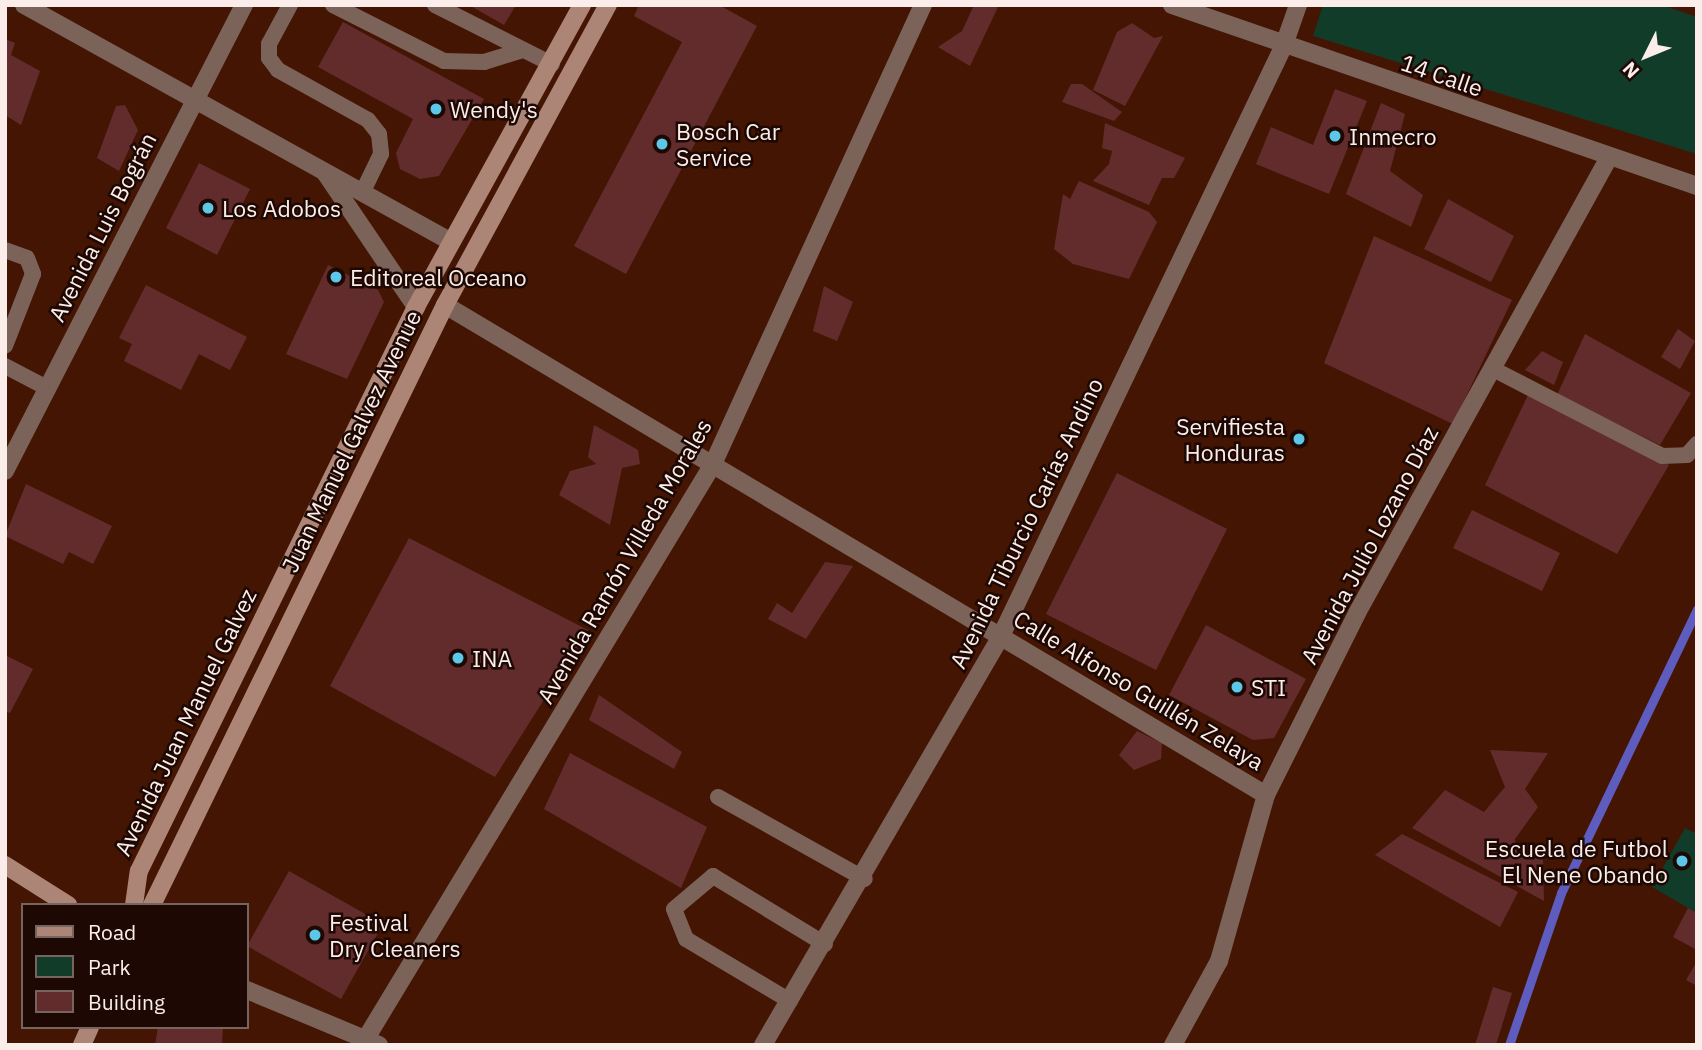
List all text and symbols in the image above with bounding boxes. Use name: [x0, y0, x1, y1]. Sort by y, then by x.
north arrow: [1611, 21, 1681, 91]
street label: 14 Calle: [1398, 48, 1486, 102]
text: N: [1617, 57, 1644, 84]
place label: Wendy's: [450, 95, 538, 123]
marker: Wendy's: [428, 101, 444, 117]
place label: Bosch Car Service: [676, 117, 780, 171]
place label: Inmecro: [1349, 122, 1437, 150]
street label: Avenida Luis Bográn: [42, 128, 162, 326]
marker: Inmecro: [1327, 128, 1343, 144]
marker: Bosch Car Service: [654, 136, 670, 152]
place label: Los Adobos: [222, 194, 341, 222]
marker: Los Adobos: [200, 200, 216, 216]
place label: Editoreal Oceano: [350, 263, 527, 291]
marker: Editoreal Oceano: [328, 269, 344, 285]
street label: Juan Manuel Galvez Avenue: [276, 306, 426, 576]
street label: Avenida Tiburcio Carías Andino: [944, 373, 1108, 673]
place label: Servifiesta Honduras: [1176, 412, 1285, 466]
street label: Avenida Ramón Villeda Morales: [531, 414, 717, 708]
street label: Avenida Julio Lozano Díaz: [1294, 421, 1444, 669]
marker: Servifiesta Honduras: [1291, 431, 1307, 447]
street label: Avenida Juan Manuel Galvez: [108, 584, 262, 860]
street label: Calle Alfonso Guillén Zelaya: [1009, 604, 1269, 776]
place label: INA: [472, 644, 512, 672]
marker: INA: [450, 650, 466, 666]
place label: STI: [1251, 673, 1286, 701]
marker: STI: [1229, 679, 1245, 695]
place label: Escuela de Futbol El Nene Obando: [1485, 834, 1668, 888]
marker: Escuela de Futbol El Nene Obando: [1674, 853, 1690, 869]
legend: [21, 903, 248, 1029]
place label: Festival Dry Cleaners: [329, 908, 461, 962]
text: Road: [88, 918, 136, 946]
marker: Festival Dry Cleaners: [307, 927, 323, 943]
text: Park: [88, 953, 131, 981]
text: Building: [88, 988, 165, 1016]

